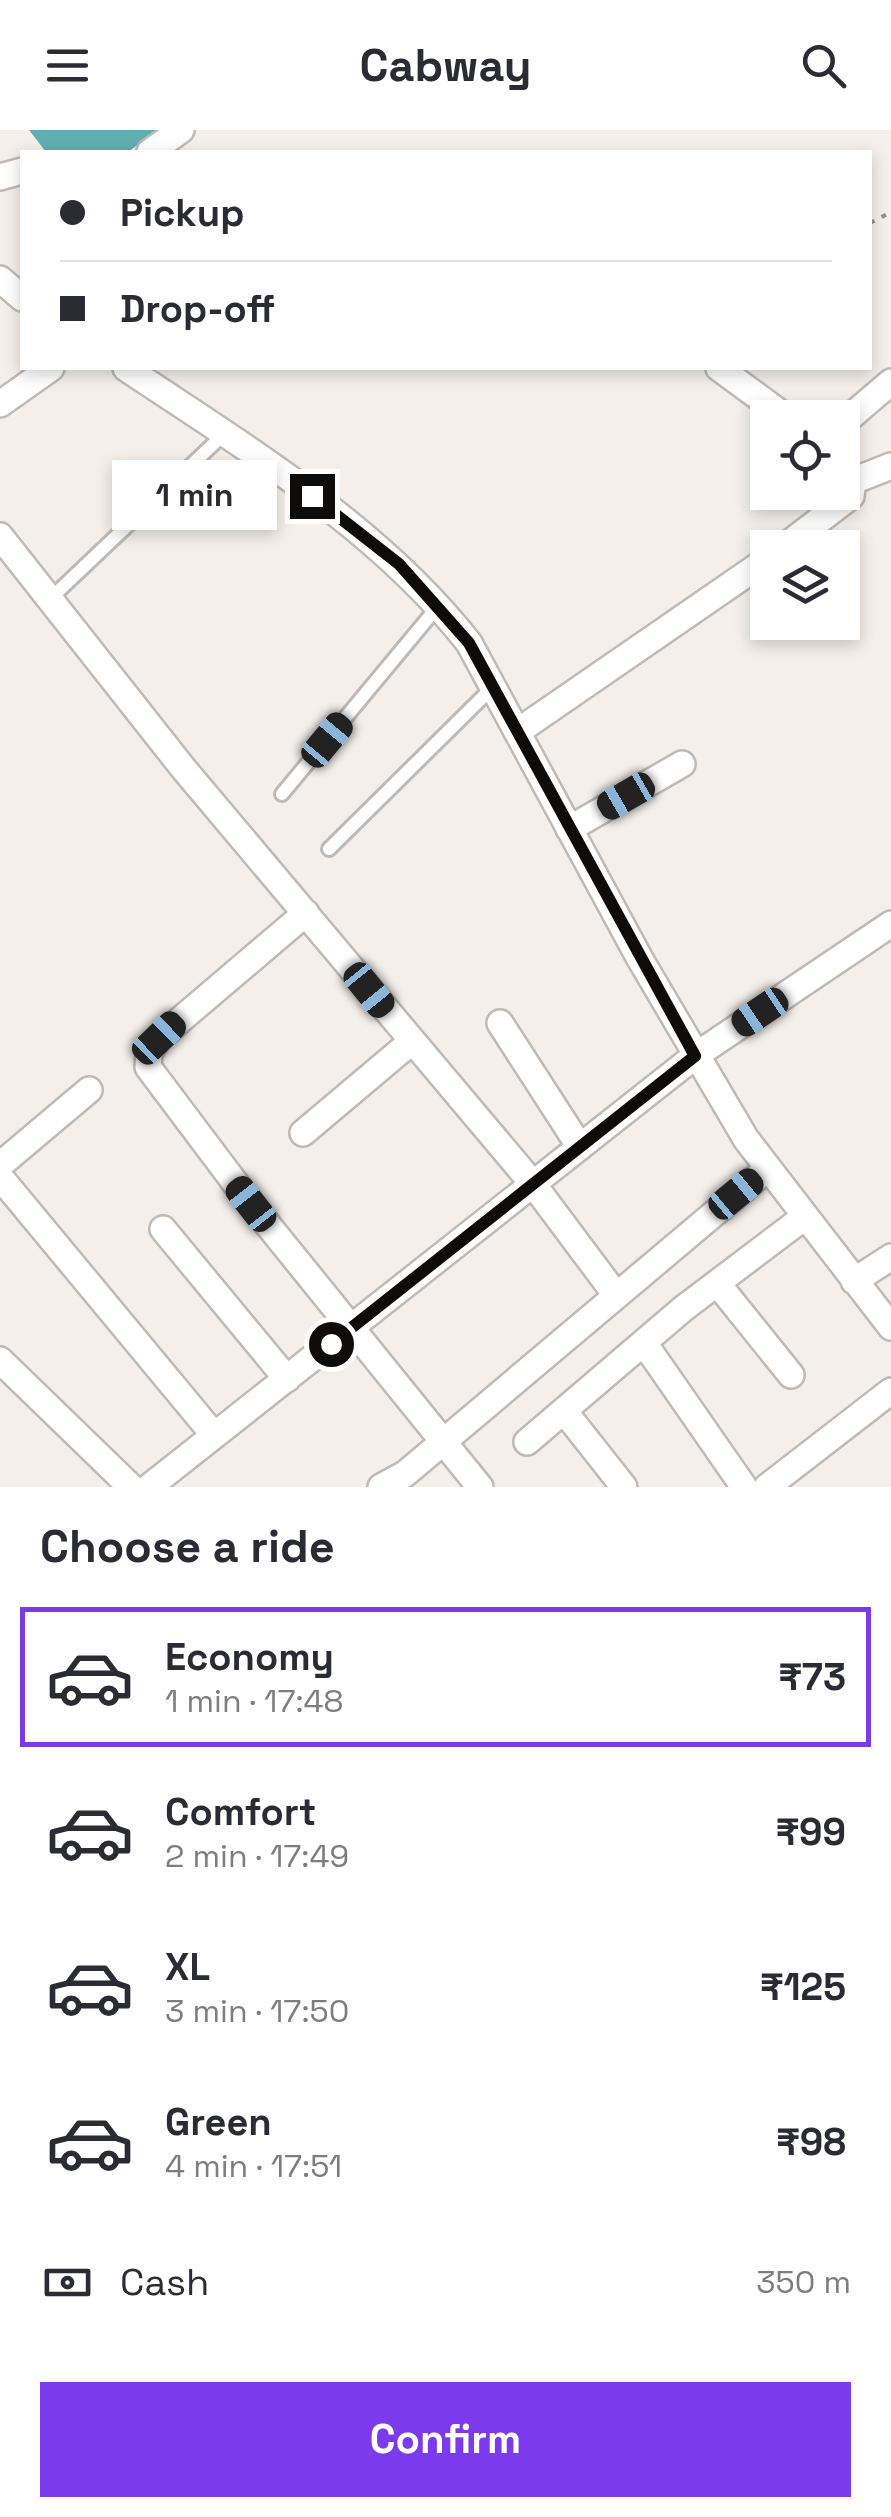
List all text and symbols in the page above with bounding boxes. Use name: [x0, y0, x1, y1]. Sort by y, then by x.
text: Cabway: [360, 37, 532, 94]
icon: menu: [40, 38, 95, 93]
icon: search: [796, 38, 851, 93]
text: Pickup: [120, 189, 244, 237]
text: Drop-off: [120, 285, 275, 333]
map controls: [750, 400, 860, 640]
button: locate: [750, 400, 860, 510]
callout: 1 min: [112, 461, 277, 531]
route end: [290, 474, 335, 519]
text: 1 min: [155, 475, 234, 515]
button: layers: [750, 530, 860, 640]
car: [296, 707, 358, 773]
car: [593, 768, 659, 824]
car: [338, 957, 400, 1023]
car: [727, 983, 793, 1041]
car: [127, 1006, 191, 1070]
car: [703, 1163, 769, 1225]
car: [221, 1171, 281, 1237]
route start: [309, 1322, 354, 1367]
text: Choose a ride: [40, 1518, 335, 1575]
icon: car: [45, 1632, 135, 1722]
text: Economy: [165, 1633, 334, 1681]
text: ₹73: [778, 1653, 846, 1701]
text: 1 min · 17:48: [165, 1681, 343, 1721]
icon: car: [45, 1787, 135, 1877]
text: Comfort: [165, 1788, 316, 1836]
text: ₹99: [775, 1808, 846, 1856]
text: 2 min · 17:49: [165, 1836, 349, 1876]
icon: car: [45, 1942, 135, 2032]
text: XL: [165, 1943, 210, 1991]
text: ₹125: [760, 1963, 846, 2011]
text: 3 min · 17:50: [165, 1991, 349, 2031]
icon: car: [45, 2097, 135, 2187]
text: Green: [165, 2098, 272, 2146]
text: ₹98: [776, 2118, 846, 2166]
text: 4 min · 17:51: [165, 2146, 342, 2186]
icon: cash: [40, 2255, 95, 2310]
text: Cash: [120, 2258, 209, 2306]
text: 350 m: [756, 2262, 851, 2302]
button: Confirm: [40, 2382, 851, 2497]

